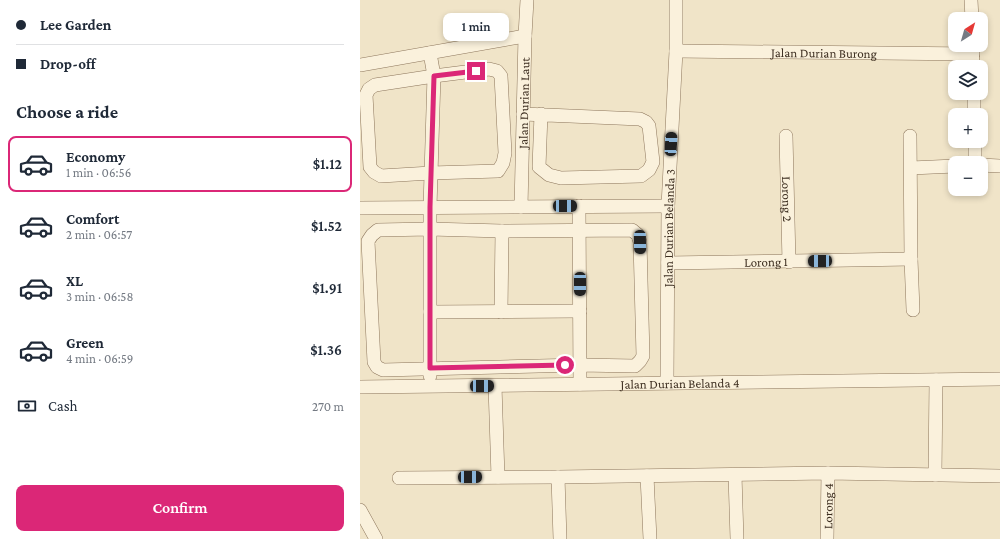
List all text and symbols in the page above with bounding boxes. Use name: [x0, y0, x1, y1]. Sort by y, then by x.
north arrow: [948, 12, 988, 52]
map controls: [948, 12, 988, 196]
callout: 1 min: [443, 13, 509, 41]
text: Lee Garden: [40, 17, 111, 33]
text: 1 min: [462, 19, 490, 34]
street label: Jalan Durian Burong: [770, 45, 878, 61]
text: Drop-off: [40, 56, 96, 72]
street label: Jalan Durian Laut: [515, 56, 533, 150]
button: layers: [948, 60, 988, 100]
route end: [467, 62, 485, 80]
text: Choose a ride: [16, 102, 118, 122]
button: +: [948, 108, 988, 148]
car: [664, 132, 678, 156]
icon: car: [18, 146, 54, 182]
text: Economy: [66, 149, 125, 165]
text: $1.12: [313, 156, 342, 172]
button: −: [948, 156, 988, 196]
text: 1 min · 06:56: [66, 165, 131, 180]
street label: Jalan Durian Belanda 3: [661, 168, 678, 288]
street label: Lorong 2: [779, 176, 795, 222]
car: [553, 200, 577, 212]
icon: car: [18, 208, 54, 244]
text: Comfort: [66, 211, 120, 227]
text: $1.52: [311, 218, 342, 234]
text: 2 min · 06:57: [66, 227, 132, 242]
car: [634, 230, 646, 254]
street label: Lorong 1: [744, 254, 788, 270]
car: [808, 255, 832, 267]
icon: car: [18, 270, 54, 306]
car: [574, 272, 586, 296]
text: XL: [66, 273, 83, 289]
text: $1.91: [312, 280, 342, 296]
text: 3 min · 06:58: [66, 289, 134, 304]
icon: car: [18, 332, 54, 368]
text: Green: [66, 335, 104, 351]
text: $1.36: [310, 342, 342, 358]
text: 4 min · 06:59: [66, 351, 133, 366]
route start: [556, 356, 574, 374]
street label: Jalan Durian Belanda 4: [619, 375, 740, 392]
car: [470, 380, 494, 392]
icon: cash: [16, 395, 38, 417]
text: Cash: [48, 398, 78, 414]
text: 270 m: [312, 399, 344, 414]
car: [458, 471, 482, 483]
street label: Lorong 4: [820, 482, 836, 529]
button: Confirm: [16, 485, 344, 531]

